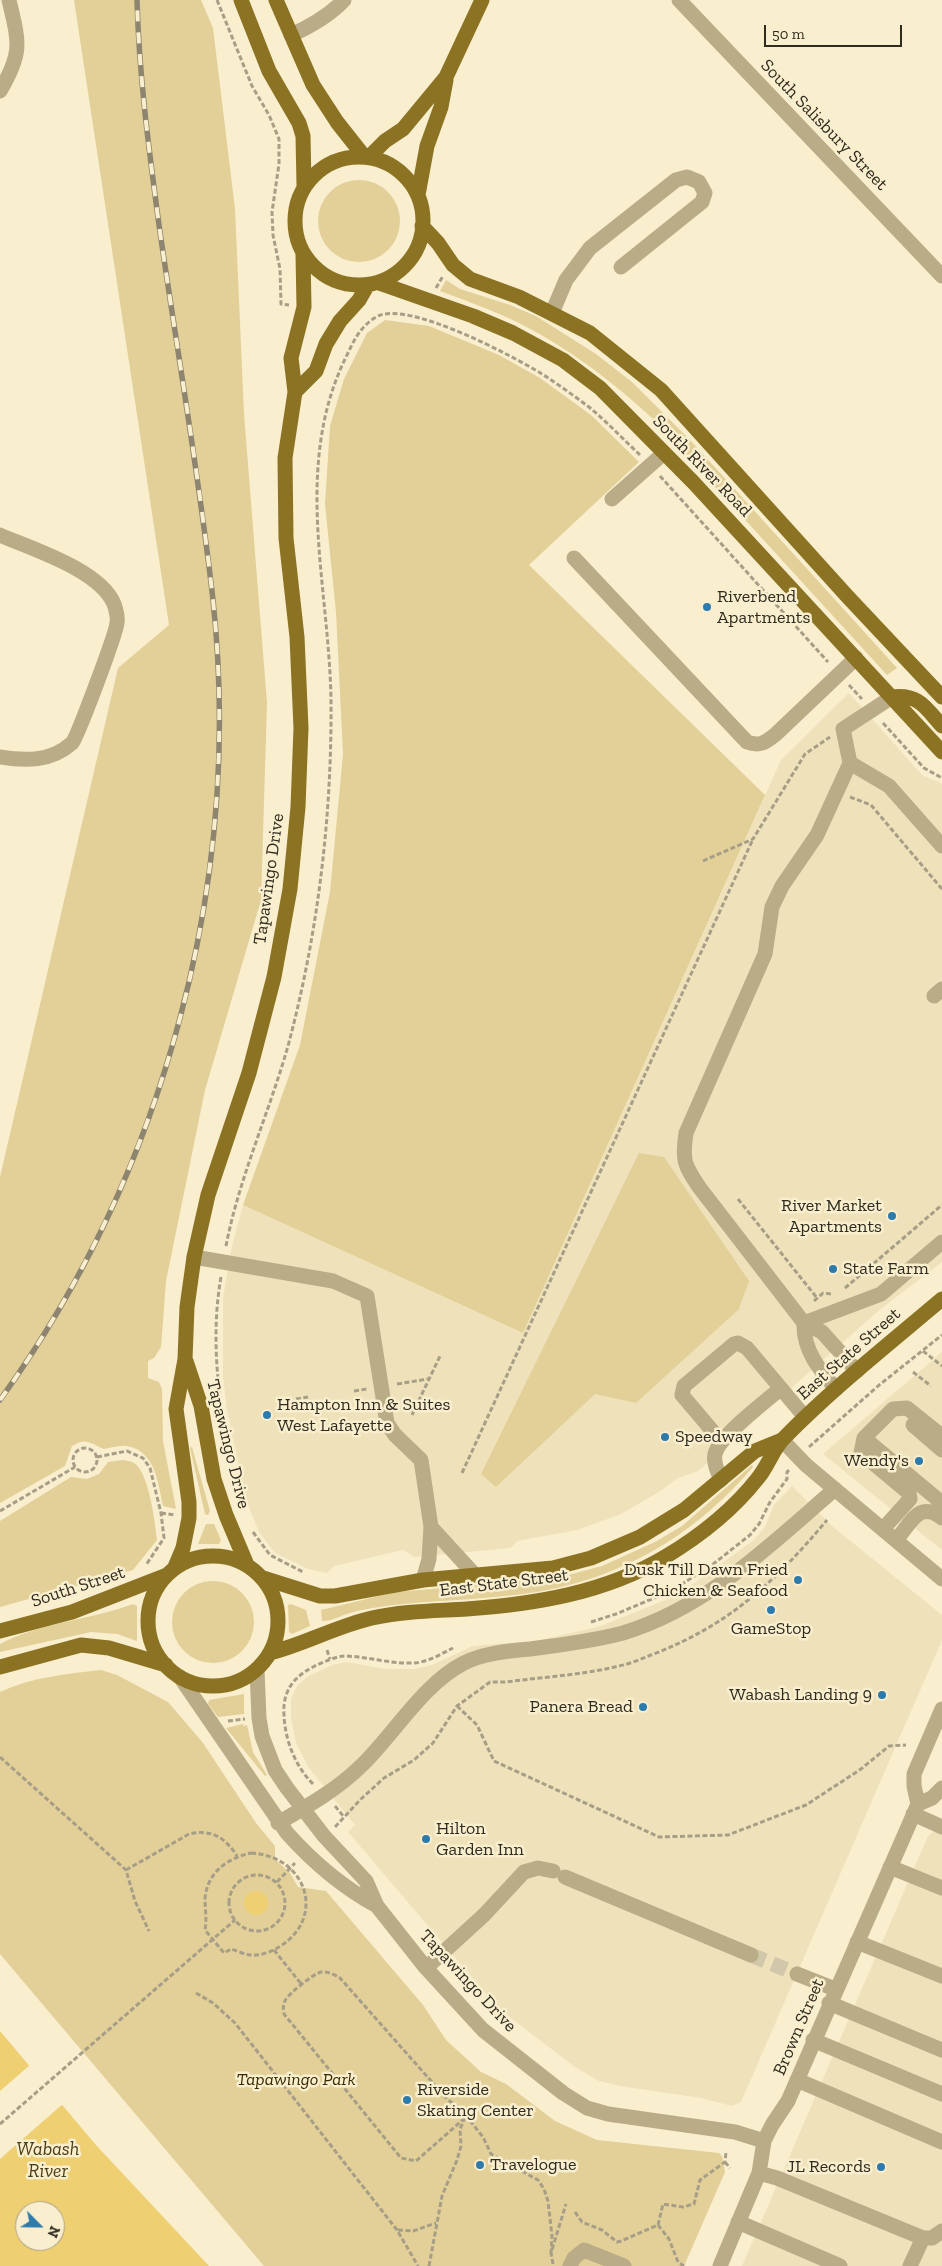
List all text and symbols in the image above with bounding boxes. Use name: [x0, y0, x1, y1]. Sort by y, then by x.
scale bar: [767, 15, 904, 47]
text: 50 m: [772, 25, 805, 43]
street label: South Salisbury Street: [756, 55, 892, 195]
street label: South River Road: [648, 411, 756, 521]
place label: Riverbend Apartments: [717, 586, 810, 628]
marker: Riverbend Apartments: [701, 601, 713, 613]
street label: Tapawingo Drive: [249, 812, 289, 946]
place label: River Market Apartments: [781, 1195, 882, 1238]
marker: River Market Apartments: [886, 1210, 898, 1222]
place label: State Farm: [843, 1258, 929, 1280]
marker: State Farm: [827, 1263, 839, 1275]
street label: East State Street: [793, 1303, 905, 1405]
street label: Tapawingo Drive: [202, 1377, 254, 1511]
place label: Hampton Inn & Suites West Lafayette: [277, 1394, 450, 1436]
marker: Hampton Inn & Suites West Lafayette: [261, 1409, 273, 1421]
place label: Speedway: [675, 1426, 752, 1448]
marker: Speedway: [659, 1431, 671, 1443]
place label: Wendy's: [844, 1450, 909, 1472]
marker: Wendy's: [913, 1455, 925, 1467]
place label: Dusk Till Dawn Fried Chicken & Seafood: [624, 1559, 788, 1602]
street label: South Street: [28, 1562, 128, 1612]
street label: East State Street: [438, 1564, 570, 1602]
marker: Dusk Till Dawn Fried Chicken & Seafood: [792, 1574, 804, 1586]
marker: GameStop: [765, 1604, 777, 1616]
place label: GameStop: [731, 1618, 811, 1640]
place label: Wabash Landing 9: [729, 1684, 872, 1706]
marker: Wabash Landing 9: [876, 1689, 888, 1701]
place label: Panera Bread: [530, 1696, 633, 1718]
marker: Panera Bread: [637, 1701, 649, 1713]
place label: Hilton Garden Inn: [436, 1818, 524, 1860]
marker: Hilton Garden Inn: [420, 1833, 432, 1845]
street label: Tapawingo Drive: [415, 1925, 521, 2037]
street label: Brown Street: [769, 1975, 829, 2079]
park label: Tapawingo Park: [236, 2069, 356, 2091]
place label: Riverside Skating Center: [417, 2079, 534, 2122]
marker: Riverside Skating Center: [401, 2094, 413, 2106]
water label: Wabash River: [17, 2139, 79, 2183]
place label: Travelogue: [490, 2154, 577, 2176]
place label: JL Records: [787, 2156, 871, 2178]
marker: Travelogue: [474, 2159, 486, 2171]
marker: JL Records: [875, 2161, 887, 2173]
north arrow: [15, 2201, 65, 2251]
text: N: [43, 2223, 63, 2240]

